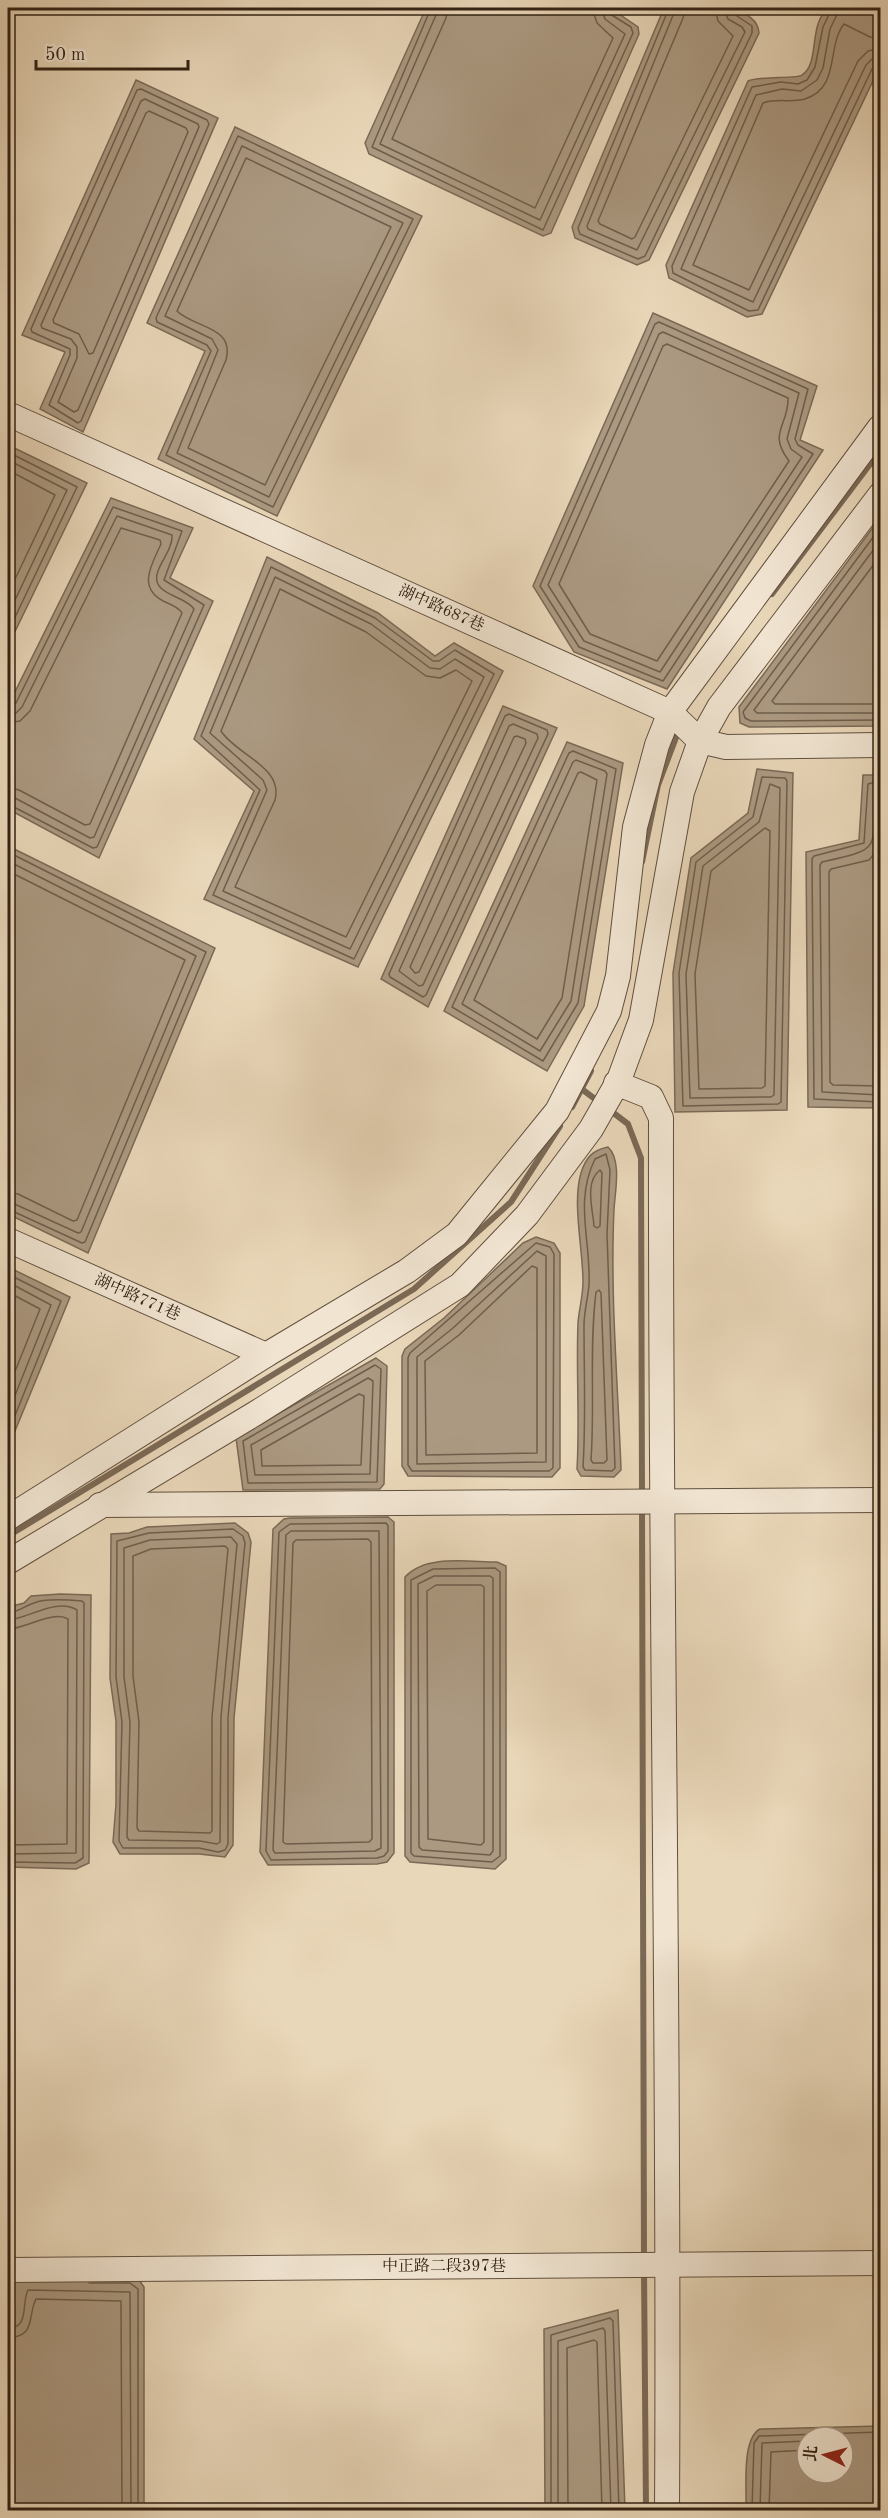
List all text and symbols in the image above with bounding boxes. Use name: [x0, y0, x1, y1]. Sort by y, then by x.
scale bar: [36, 33, 188, 71]
text: 50 m: [45, 46, 85, 64]
street label: 湖中路687巷: [396, 581, 487, 635]
street label: 湖中路771巷: [92, 1270, 183, 1324]
street label: 中正路二段397巷: [382, 2257, 506, 2275]
north arrow: [795, 2425, 855, 2485]
text: 北: [801, 2445, 821, 2462]

